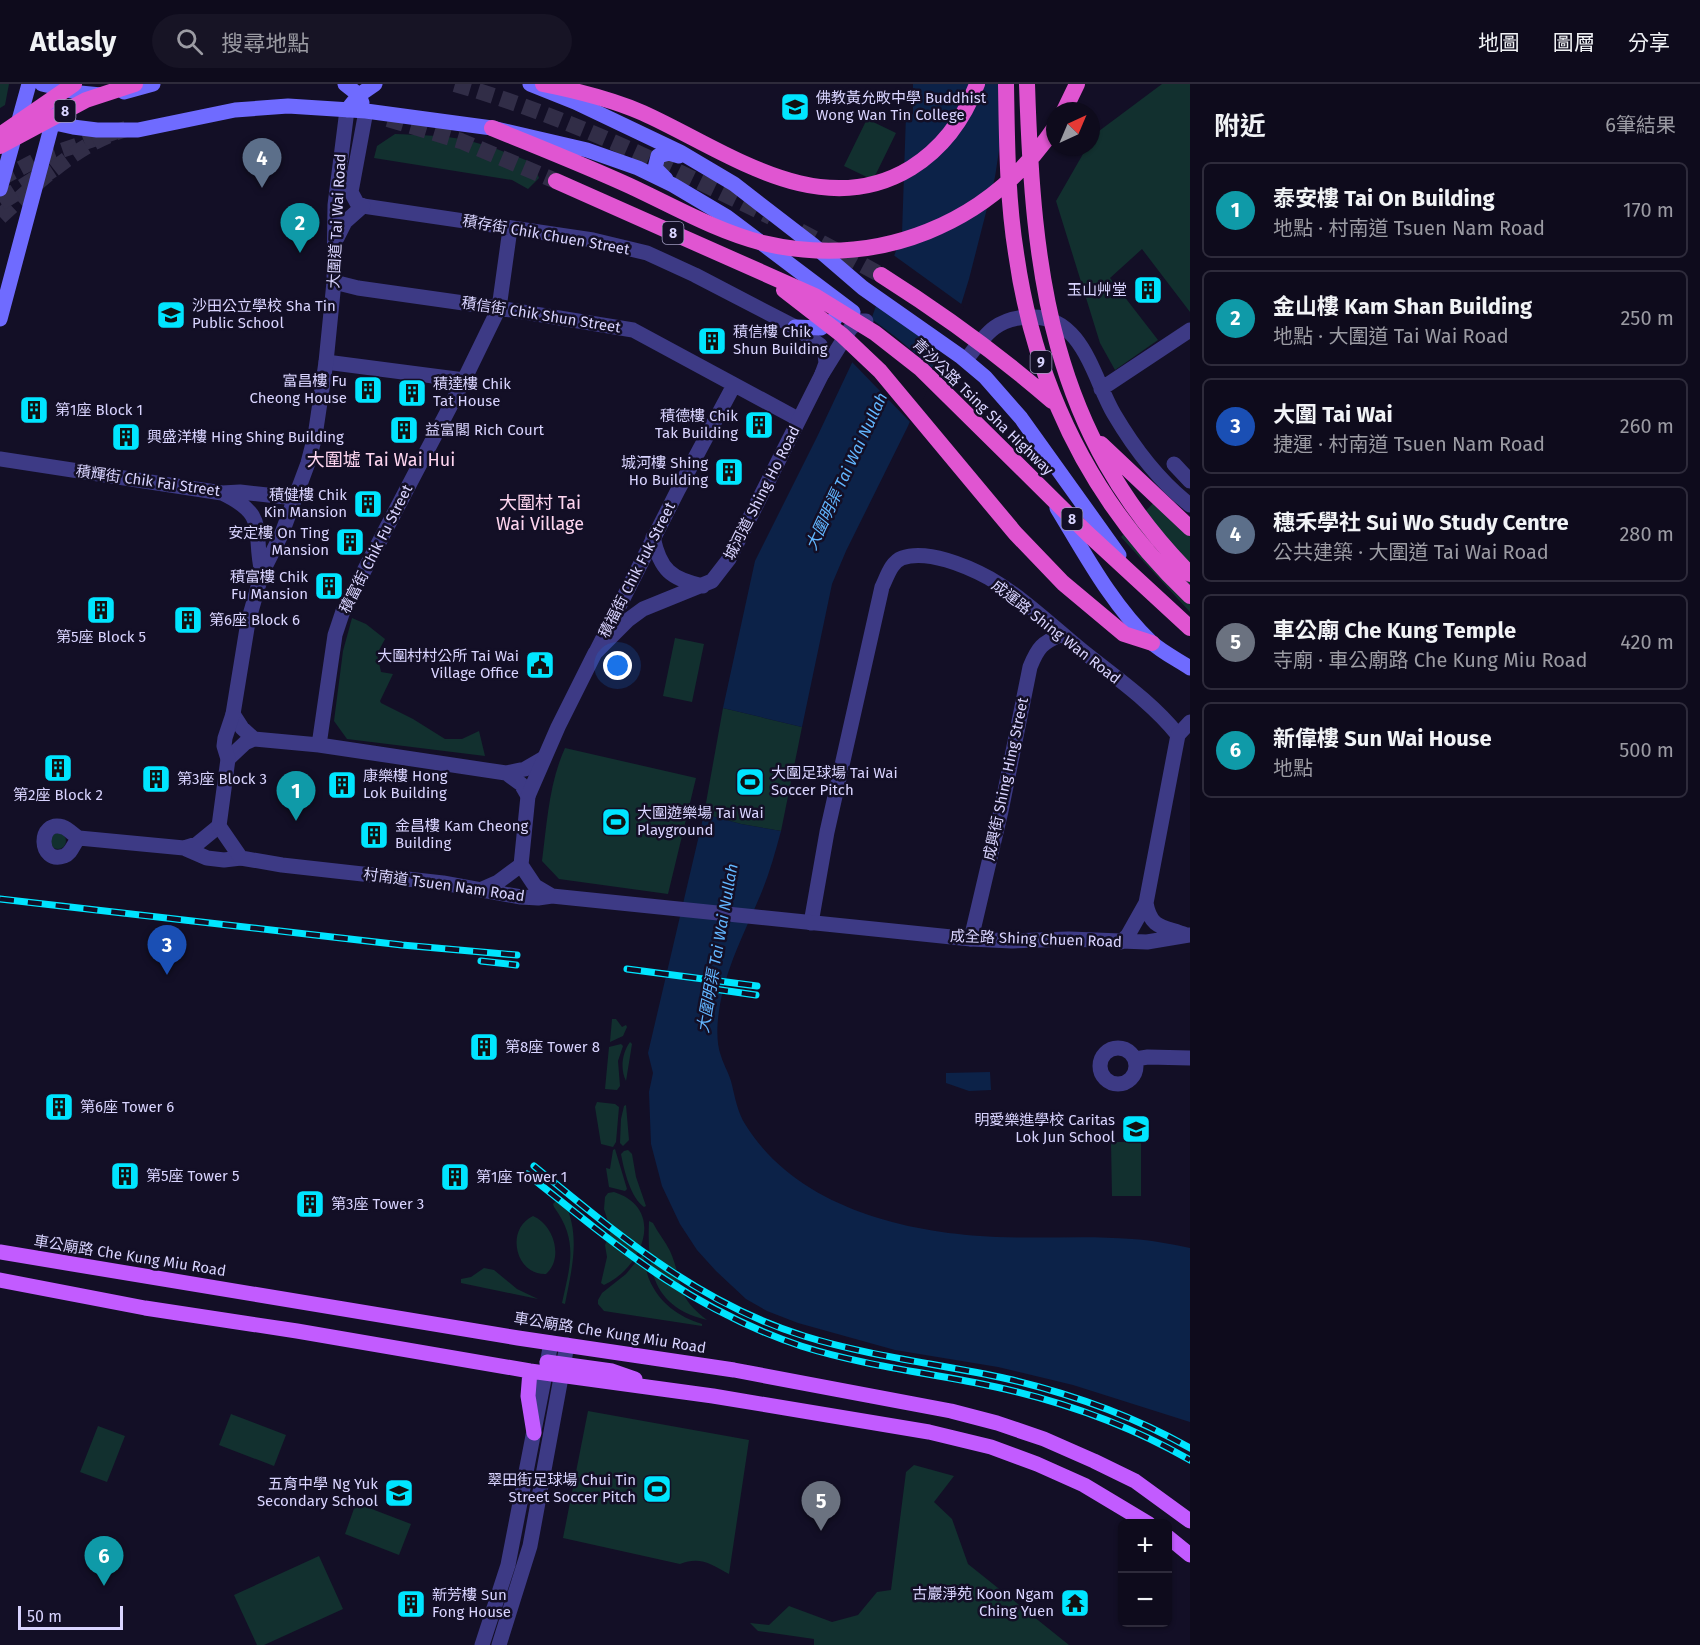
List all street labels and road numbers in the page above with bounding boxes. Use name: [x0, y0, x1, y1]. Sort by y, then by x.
road number: 8: [54, 100, 76, 122]
street label: 大圍道 Tai Wai Road: [324, 153, 350, 289]
street label: 積存街 Chik Chuen Street: [461, 211, 632, 259]
road number: 8: [662, 222, 684, 244]
street label: 積信街 Chik Shun Street: [460, 294, 623, 337]
street label: 青沙公路 Tsing Sha Highway: [909, 335, 1058, 479]
road number: 9: [1030, 351, 1052, 373]
street label: 城河道 Shing Ho Road: [720, 423, 804, 563]
street label: 積輝街 Chik Fai Street: [75, 462, 222, 500]
street label: 積富街 Chik Fu Street: [336, 481, 417, 616]
street label: 積福街 Chik Fuk Street: [595, 499, 679, 641]
road number: 8: [1062, 508, 1082, 530]
street label: 成運路 Shing Wan Road: [988, 576, 1124, 688]
street label: 成興街 Shing Hing Street: [980, 695, 1032, 862]
street label: 村南道 Tsuen Nam Road: [362, 865, 526, 905]
street label: 成全路 Shing Chuen Road: [950, 927, 1122, 951]
street label: 車公廟路 Che Kung Miu Road: [33, 1232, 227, 1280]
street label: 車公廟路 Che Kung Miu Road: [513, 1309, 707, 1357]

